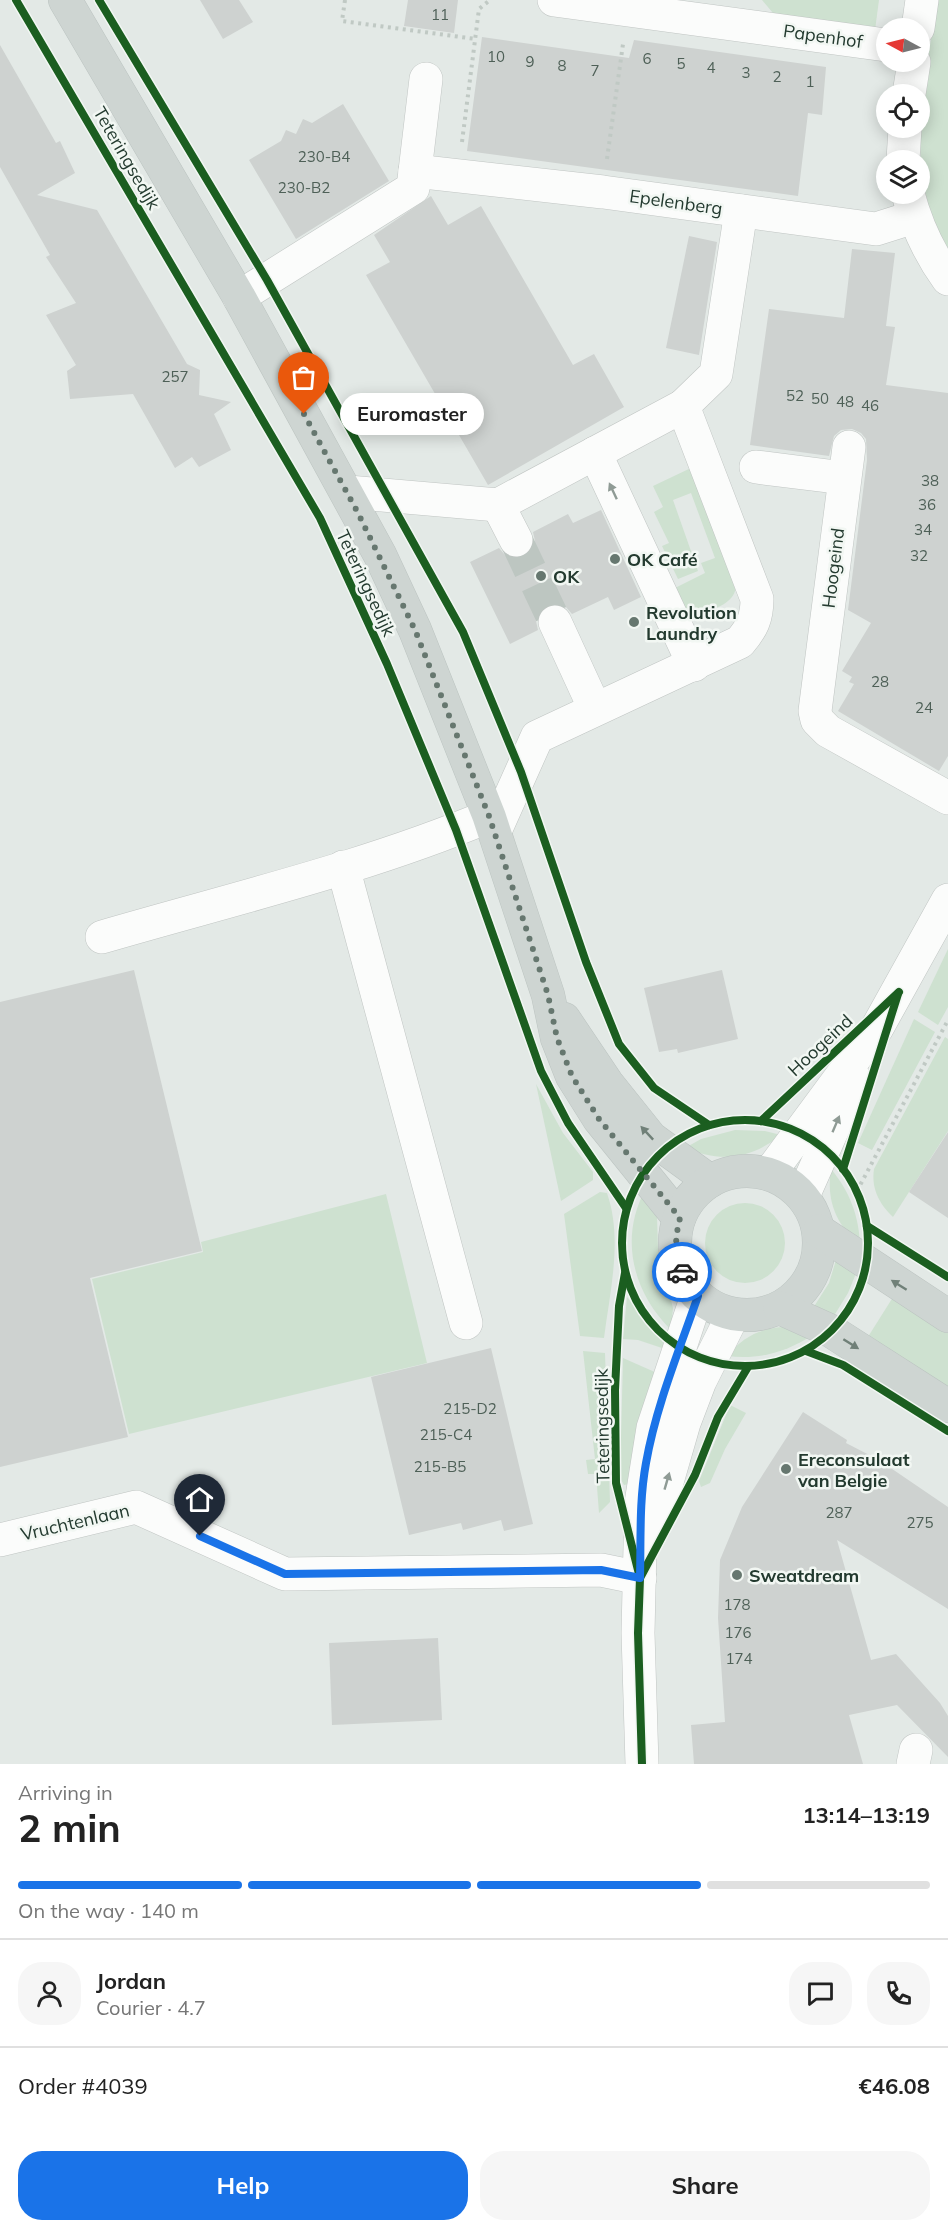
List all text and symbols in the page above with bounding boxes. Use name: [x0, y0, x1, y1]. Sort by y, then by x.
house number: 11: [431, 5, 449, 24]
north arrow: [876, 18, 930, 72]
map controls: [876, 18, 930, 204]
street label: Papenhof: [782, 19, 865, 53]
house number: 10: [487, 47, 505, 66]
house number: 6: [642, 49, 652, 68]
house number: 9: [525, 52, 535, 71]
house number: 5: [676, 54, 686, 73]
house number: 8: [557, 56, 567, 75]
house number: 4: [706, 58, 716, 77]
house number: 7: [590, 61, 600, 80]
house number: 3: [741, 63, 751, 82]
house number: 2: [772, 67, 782, 86]
house number: 1: [805, 72, 815, 91]
button: locate: [876, 84, 930, 138]
street label: Teteringsedijk: [88, 103, 166, 214]
house number: 230-B4: [298, 147, 350, 166]
button: layers: [876, 150, 930, 204]
house number: 230-B2: [278, 178, 330, 197]
street label: Epelenberg: [628, 184, 724, 220]
pin: [278, 352, 329, 414]
icon: bag: [287, 361, 320, 394]
house number: 257: [161, 367, 189, 386]
house number: 52: [786, 386, 804, 405]
house number: 50: [811, 389, 829, 408]
house number: 48: [836, 392, 854, 411]
callout: Euromaster: [340, 393, 484, 435]
house number: 46: [861, 396, 879, 415]
text: Euromaster: [357, 401, 467, 426]
house number: 38: [921, 471, 939, 490]
one-way arrow: [608, 483, 617, 500]
house number: 36: [918, 495, 936, 514]
house number: 34: [914, 520, 932, 539]
street label: Teteringsedijk: [331, 526, 401, 641]
street label: Hoogeind: [817, 527, 849, 609]
house number: 32: [910, 546, 928, 565]
place label: OK Café: [627, 548, 698, 571]
marker: OK Café: [608, 552, 622, 566]
place label: OK: [553, 565, 580, 588]
marker: OK: [534, 569, 548, 583]
place label: Revolution Laundry: [646, 601, 737, 645]
marker: Revolution Laundry: [627, 615, 641, 629]
house number: 28: [871, 672, 889, 691]
house number: 24: [915, 698, 933, 717]
street label: Hoogeind: [783, 1009, 857, 1081]
one-way arrow: [832, 1115, 841, 1133]
one-way arrow: [640, 1125, 654, 1140]
courier: [652, 1242, 712, 1302]
icon: car: [666, 1256, 699, 1289]
one-way arrow: [890, 1279, 907, 1290]
one-way arrow: [843, 1338, 859, 1349]
street label: Teteringsedijk: [589, 1368, 615, 1484]
house number: 215-D2: [443, 1399, 497, 1418]
house number: 215-C4: [420, 1425, 472, 1444]
place label: Ereconsulaat van Belgie: [797, 1448, 910, 1492]
house number: 215-B5: [414, 1457, 466, 1476]
marker: Ereconsulaat van Belgie: [779, 1462, 793, 1476]
one-way arrow: [663, 1472, 672, 1490]
pin: [174, 1474, 225, 1536]
icon: home: [183, 1483, 216, 1516]
street label: Vruchtenlaan: [18, 1498, 132, 1546]
house number: 287: [825, 1503, 853, 1522]
house number: 275: [906, 1513, 934, 1532]
place label: Sweatdream: [749, 1564, 859, 1587]
marker: Sweatdream: [730, 1568, 744, 1582]
house number: 178: [723, 1595, 751, 1614]
house number: 176: [724, 1623, 752, 1642]
house number: 174: [725, 1649, 753, 1668]
text: Arriving in: [18, 1780, 113, 1805]
text: 13:14–13:19: [802, 1801, 930, 1829]
text: 2 min: [18, 1803, 121, 1852]
text: On the way · 140 m: [18, 1898, 199, 1923]
button: person: [18, 1962, 81, 2025]
button: chat: [789, 1962, 852, 2025]
button: phone: [867, 1962, 930, 2025]
text: Jordan: [96, 1967, 166, 1995]
text: Courier · 4.7: [96, 1995, 206, 2020]
text: Order #4039: [18, 2072, 148, 2100]
text: €46.08: [859, 2072, 930, 2100]
button: Help: [18, 2151, 468, 2220]
button: Share: [480, 2151, 930, 2220]

